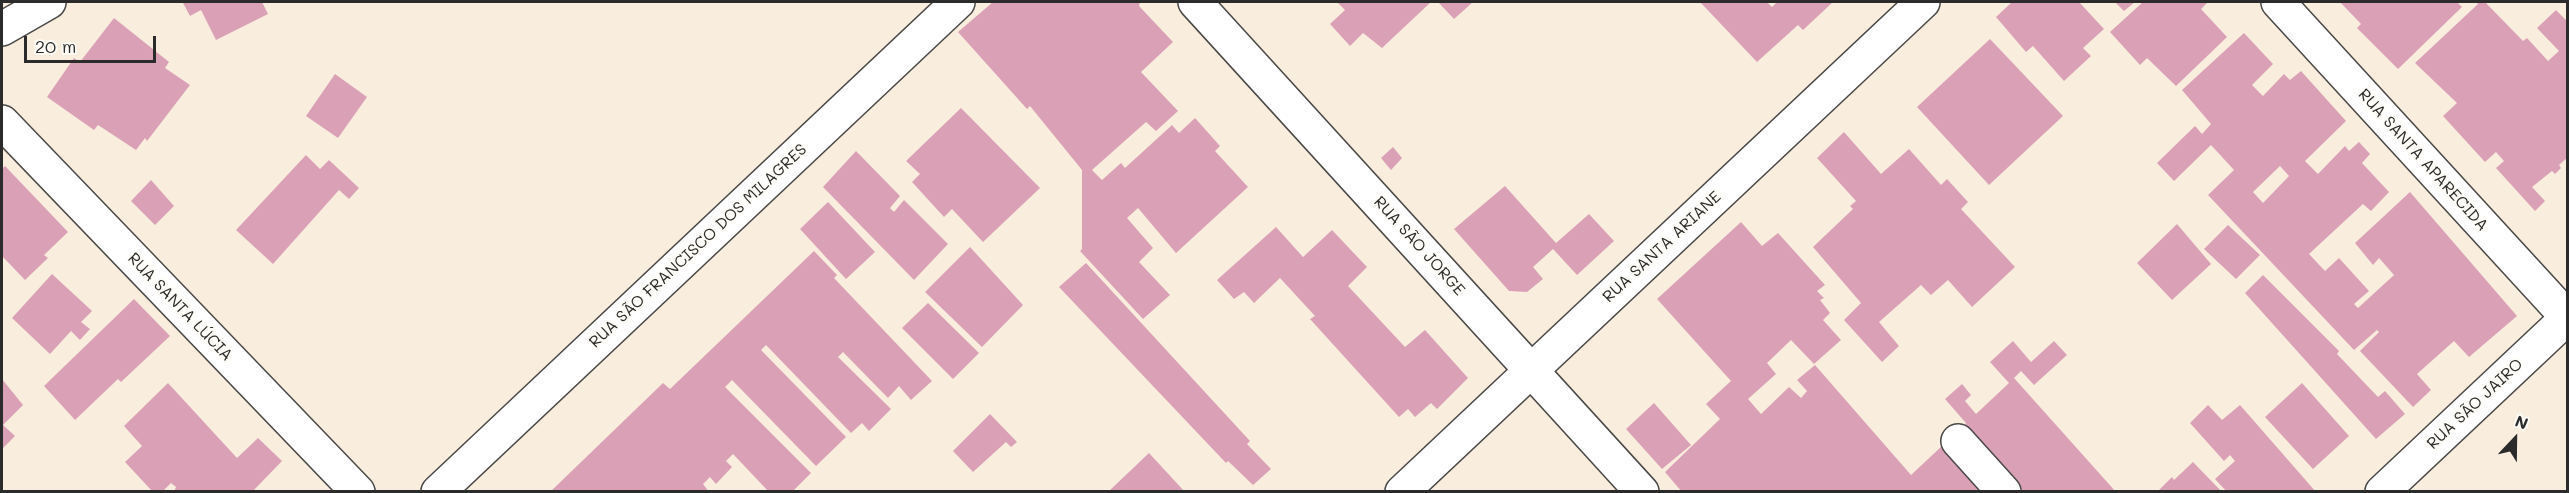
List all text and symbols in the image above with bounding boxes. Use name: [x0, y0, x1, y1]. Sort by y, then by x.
scale bar: [27, 24, 159, 62]
text: 20 m: [35, 34, 76, 58]
street label: RUA SANTA APARECIDA: [2354, 85, 2492, 235]
street label: RUA SÃO FRANCISCO DOS MILAGRES: [585, 140, 811, 352]
street label: RUA SANTA ARIANE: [1599, 187, 1725, 307]
street label: RUA SÃO JORGE: [1369, 192, 1469, 300]
street label: RUA SANTA LÚCIA: [124, 249, 236, 365]
street label: RUA SÃO JAIRO: [2423, 355, 2527, 453]
north arrow: [2485, 409, 2545, 469]
text: N: [2512, 410, 2531, 434]

